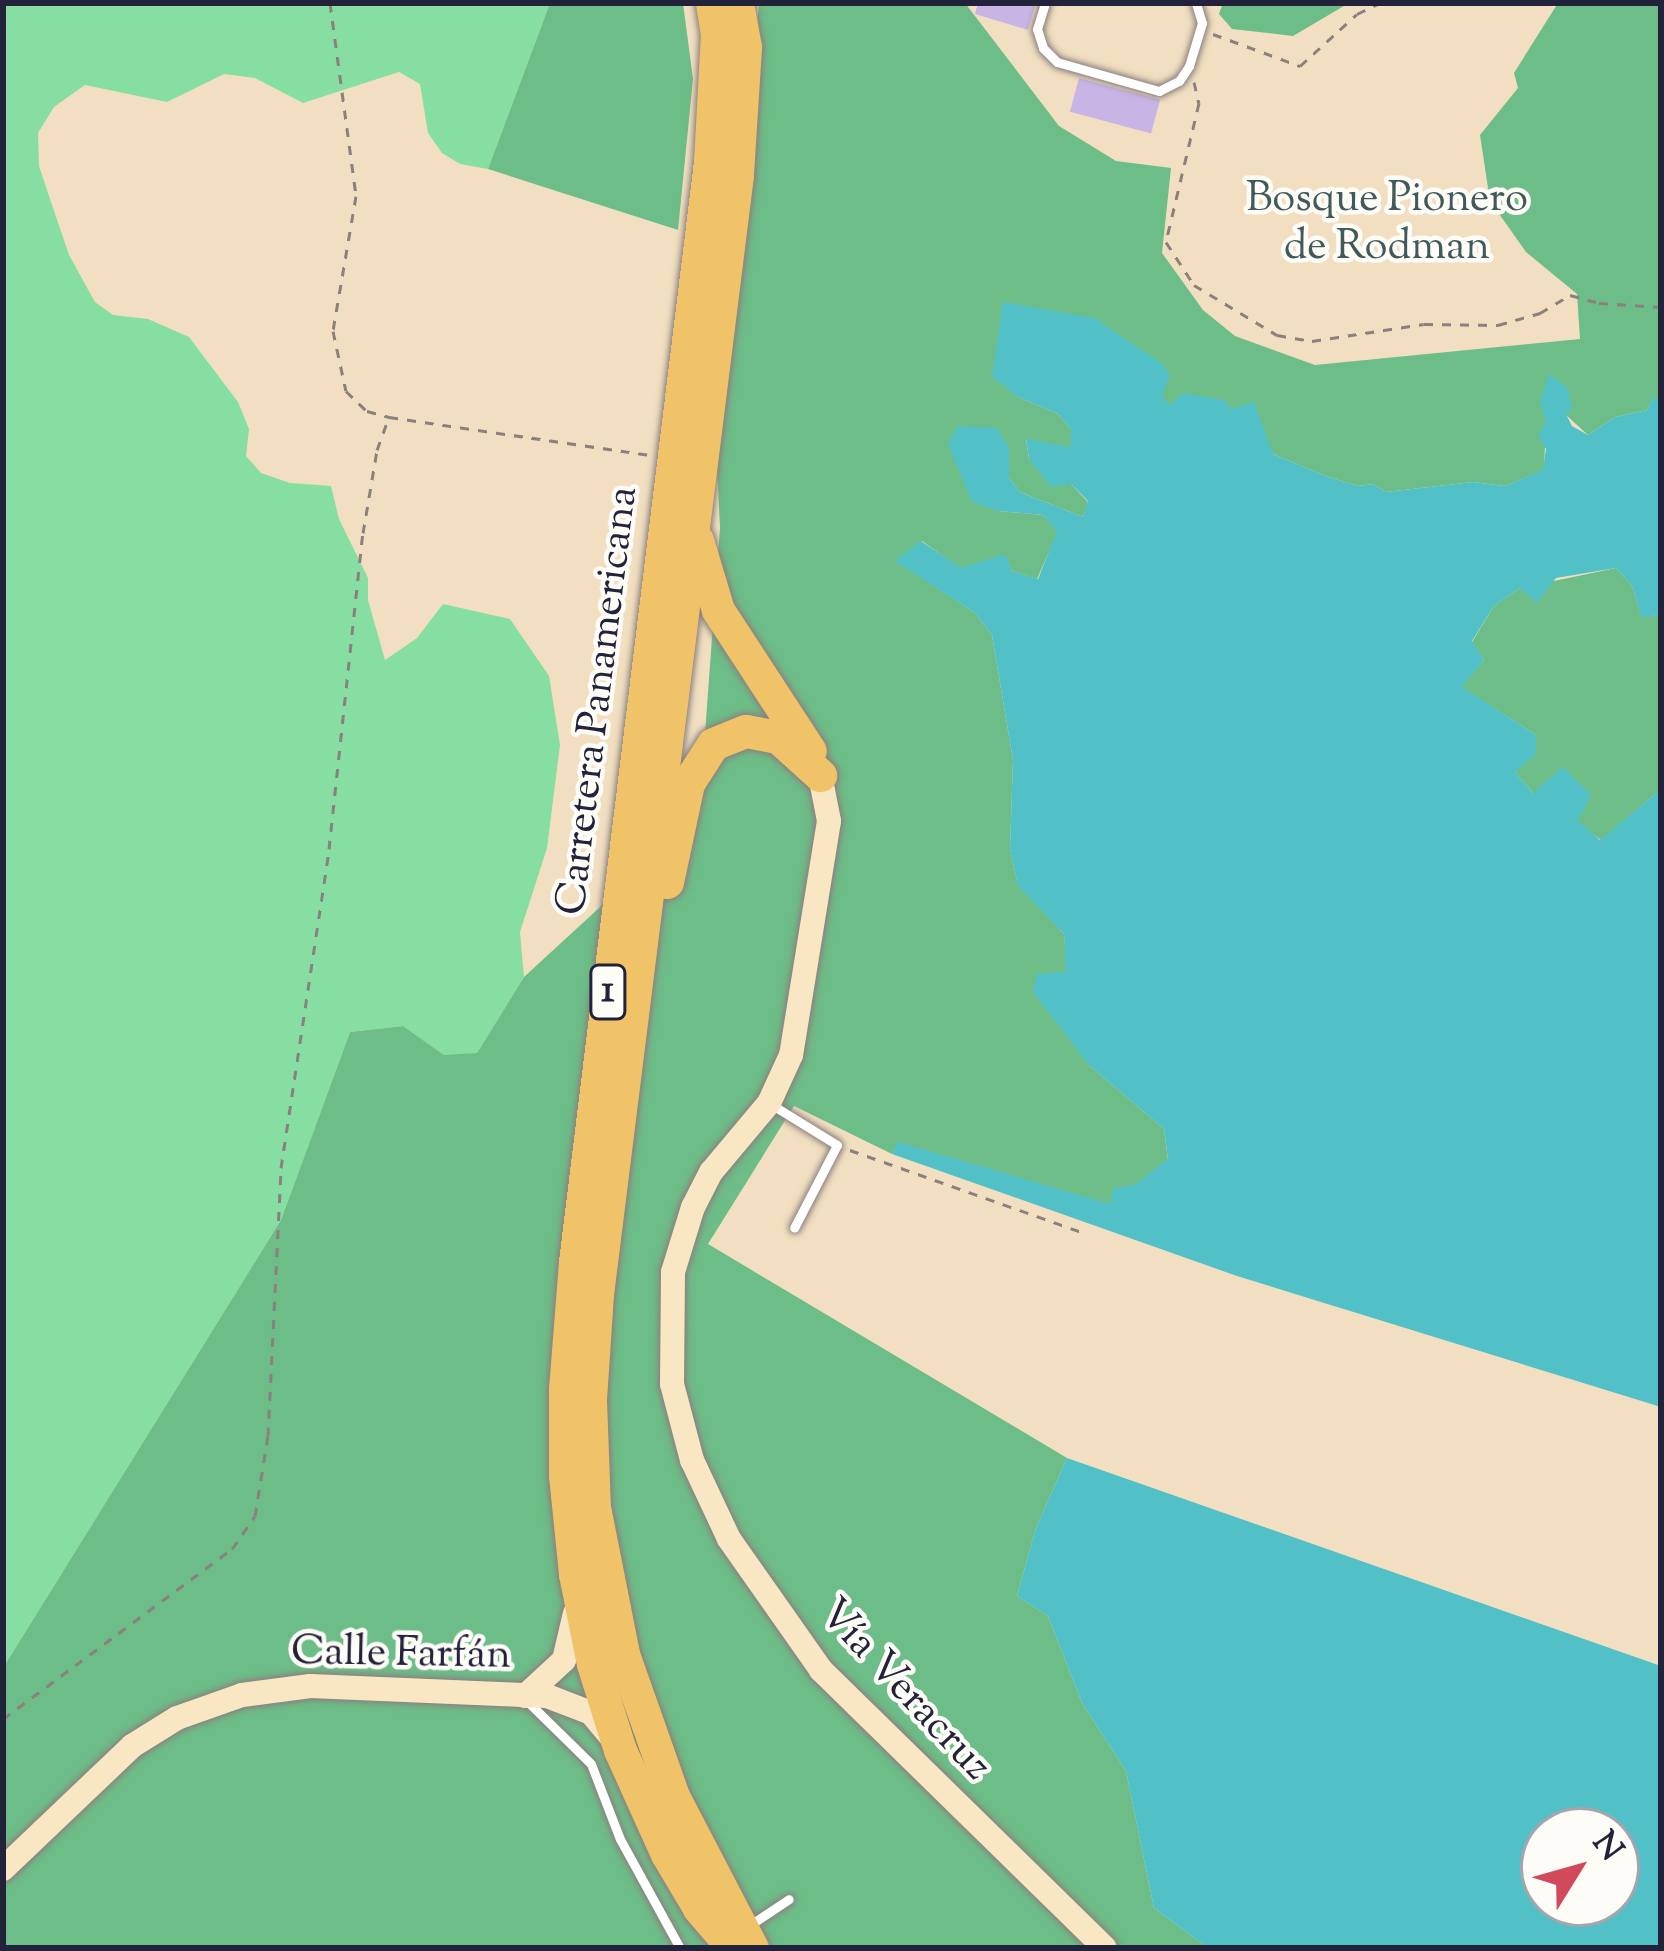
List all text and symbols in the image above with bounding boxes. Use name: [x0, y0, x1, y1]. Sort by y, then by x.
park label: Bosque Pionero de Rodman: [1246, 175, 1528, 274]
street label: Carretera Panamericana: [548, 484, 650, 918]
road number: 1: [587, 959, 629, 1025]
street label: Vía Veracruz: [807, 1590, 1001, 1792]
street label: Calle Farfán: [291, 1628, 511, 1682]
north arrow: [1520, 1807, 1640, 1927]
text: N: [1579, 1822, 1633, 1872]

